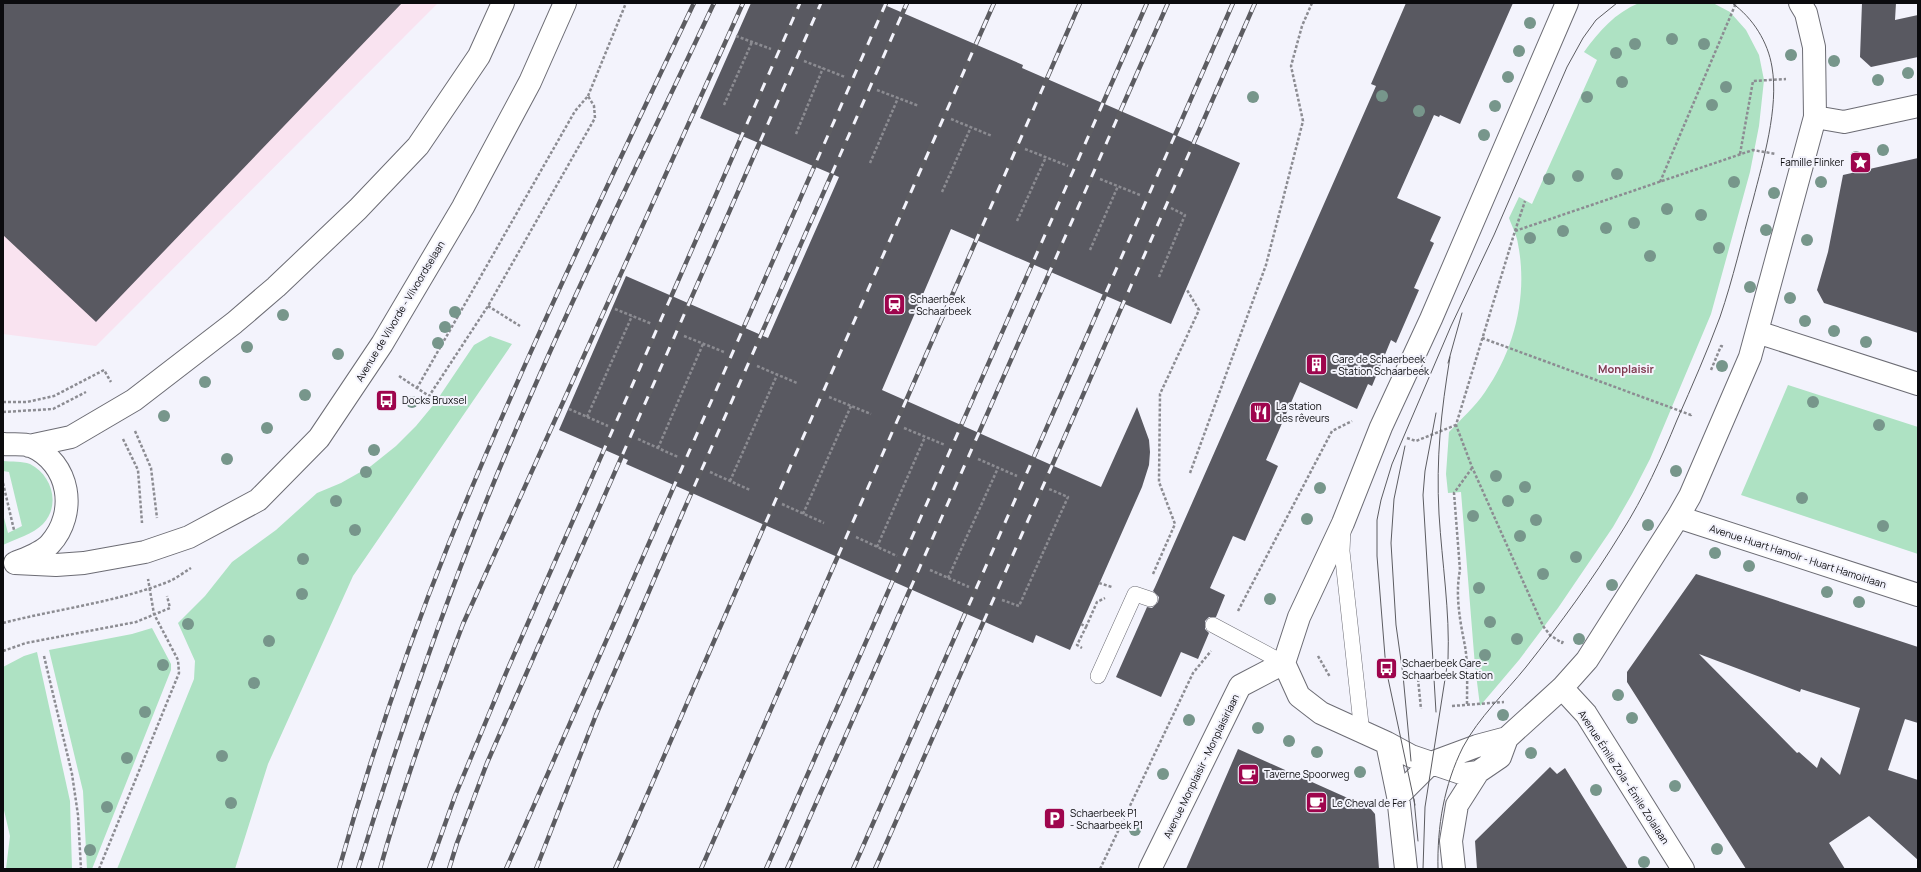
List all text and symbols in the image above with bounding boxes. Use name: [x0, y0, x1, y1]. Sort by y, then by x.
place icon: Famille Flinker: [1847, 149, 1873, 175]
place label: Famille Flinker: [1780, 155, 1844, 169]
street label: Avenue de Vilvorde - Vilvoordselaan: [352, 238, 448, 384]
station icon: Schaerbeek - Schaarbeek: [881, 292, 907, 318]
place label: Schaerbeek - Schaarbeek: [910, 292, 972, 318]
building icon: Gare de Schaerbeek - Station Schaarbeek: [1303, 352, 1329, 378]
place label: Gare de Schaerbeek - Station Schaarbeek: [1332, 352, 1430, 378]
district label: Monplaisir: [1598, 361, 1655, 376]
bus stop icon: Docks Bruxsel: [374, 387, 400, 413]
place label: Docks Bruxsel: [402, 393, 467, 407]
restaurant icon: La station des rêveurs: [1247, 399, 1273, 425]
place label: La station des rêveurs: [1276, 399, 1330, 425]
street label: Avenue Huart Hamoir - Huart Hamoirlaan: [1708, 521, 1888, 591]
bus stop icon: Schaerbeek Gare - Schaarbeek Station: [1373, 656, 1399, 682]
place label: Schaerbeek Gare - Schaarbeek Station: [1402, 656, 1493, 682]
street label: Avenue Monplaisir - Monplaisirlaan: [1160, 691, 1242, 841]
street label: Avenue Émile Zola - Émile Zolalaan: [1575, 707, 1673, 847]
cafe icon: Taverne Spoorweg: [1236, 761, 1262, 787]
place label: Taverne Spoorweg: [1264, 767, 1350, 781]
cafe icon: Le Cheval de Fer: [1303, 790, 1329, 816]
place label: Le Cheval de Fer: [1332, 796, 1407, 810]
parking icon: Schaerbeek P1 - Schaarbeek P1: [1042, 806, 1068, 832]
place label: Schaerbeek P1 - Schaarbeek P1: [1070, 806, 1143, 832]

